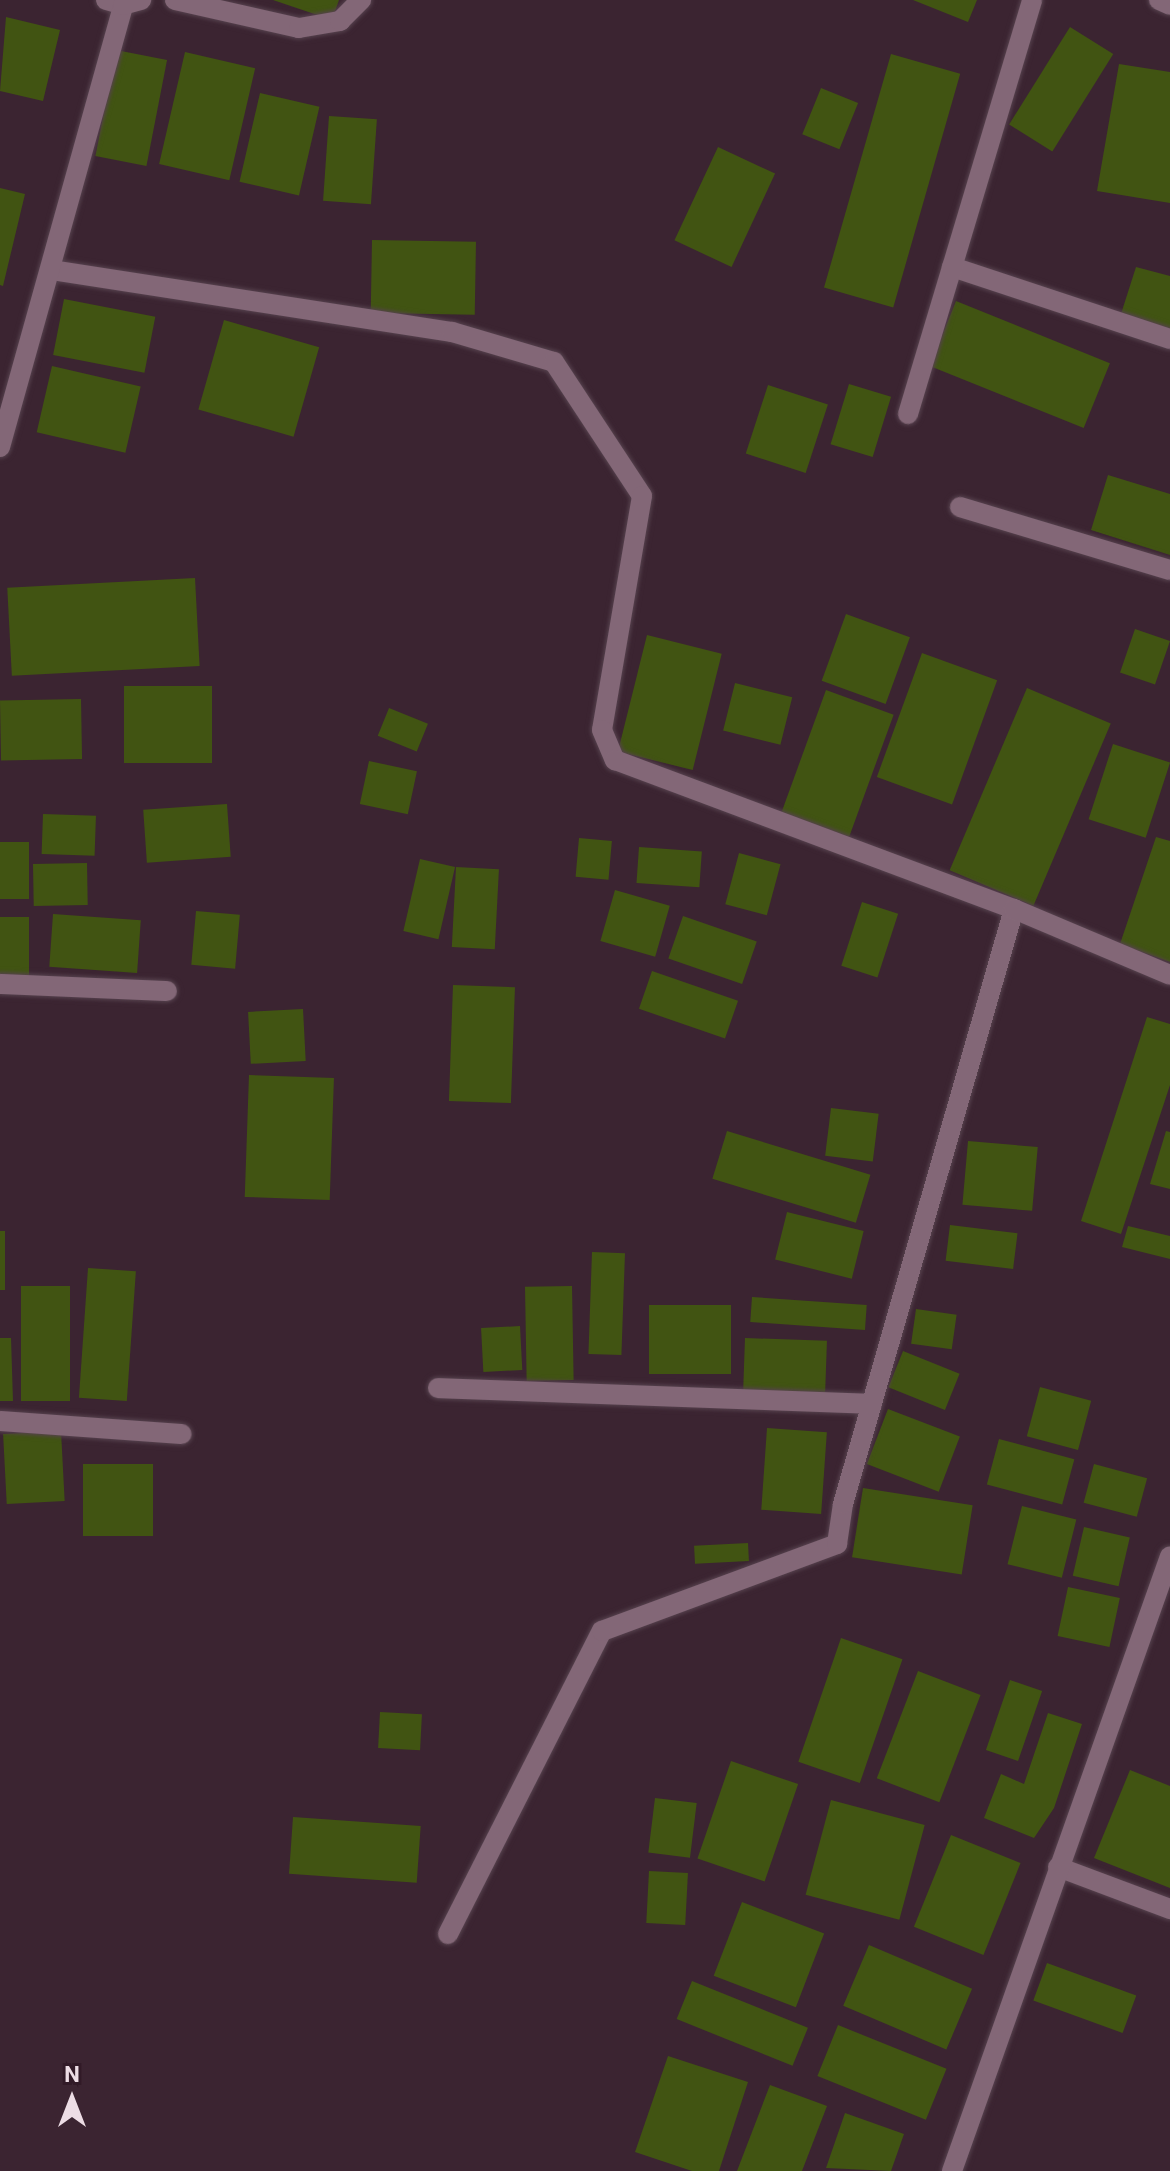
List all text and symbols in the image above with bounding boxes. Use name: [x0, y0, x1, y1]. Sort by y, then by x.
north arrow: [32, 2059, 112, 2139]
text: N: [64, 2062, 80, 2087]

